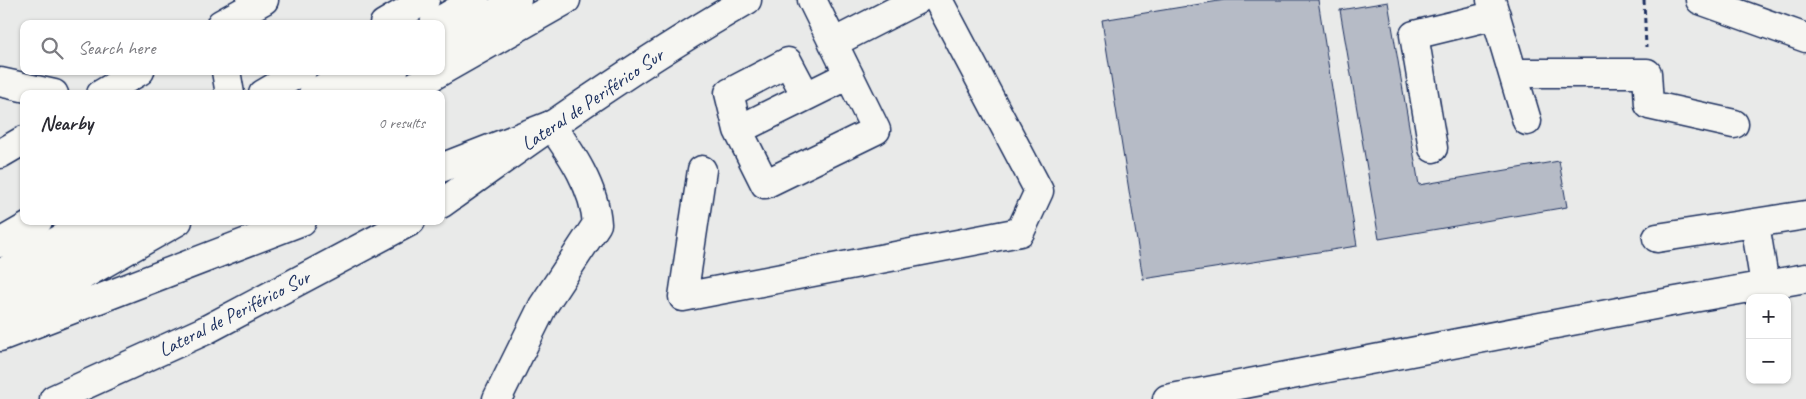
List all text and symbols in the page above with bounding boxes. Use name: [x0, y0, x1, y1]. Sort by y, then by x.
search box: [20, 20, 445, 75]
icon: search: [38, 34, 66, 62]
text: Search here: [78, 36, 155, 60]
street label: Lateral de Periférico Sur: [516, 41, 670, 156]
text: Nearby: [40, 110, 93, 136]
text: 0 results: [378, 113, 425, 133]
street label: Lateral de Periférico Sur: [154, 264, 316, 362]
map controls: [1746, 294, 1791, 384]
button: +: [1746, 294, 1791, 339]
button: −: [1746, 339, 1791, 384]

